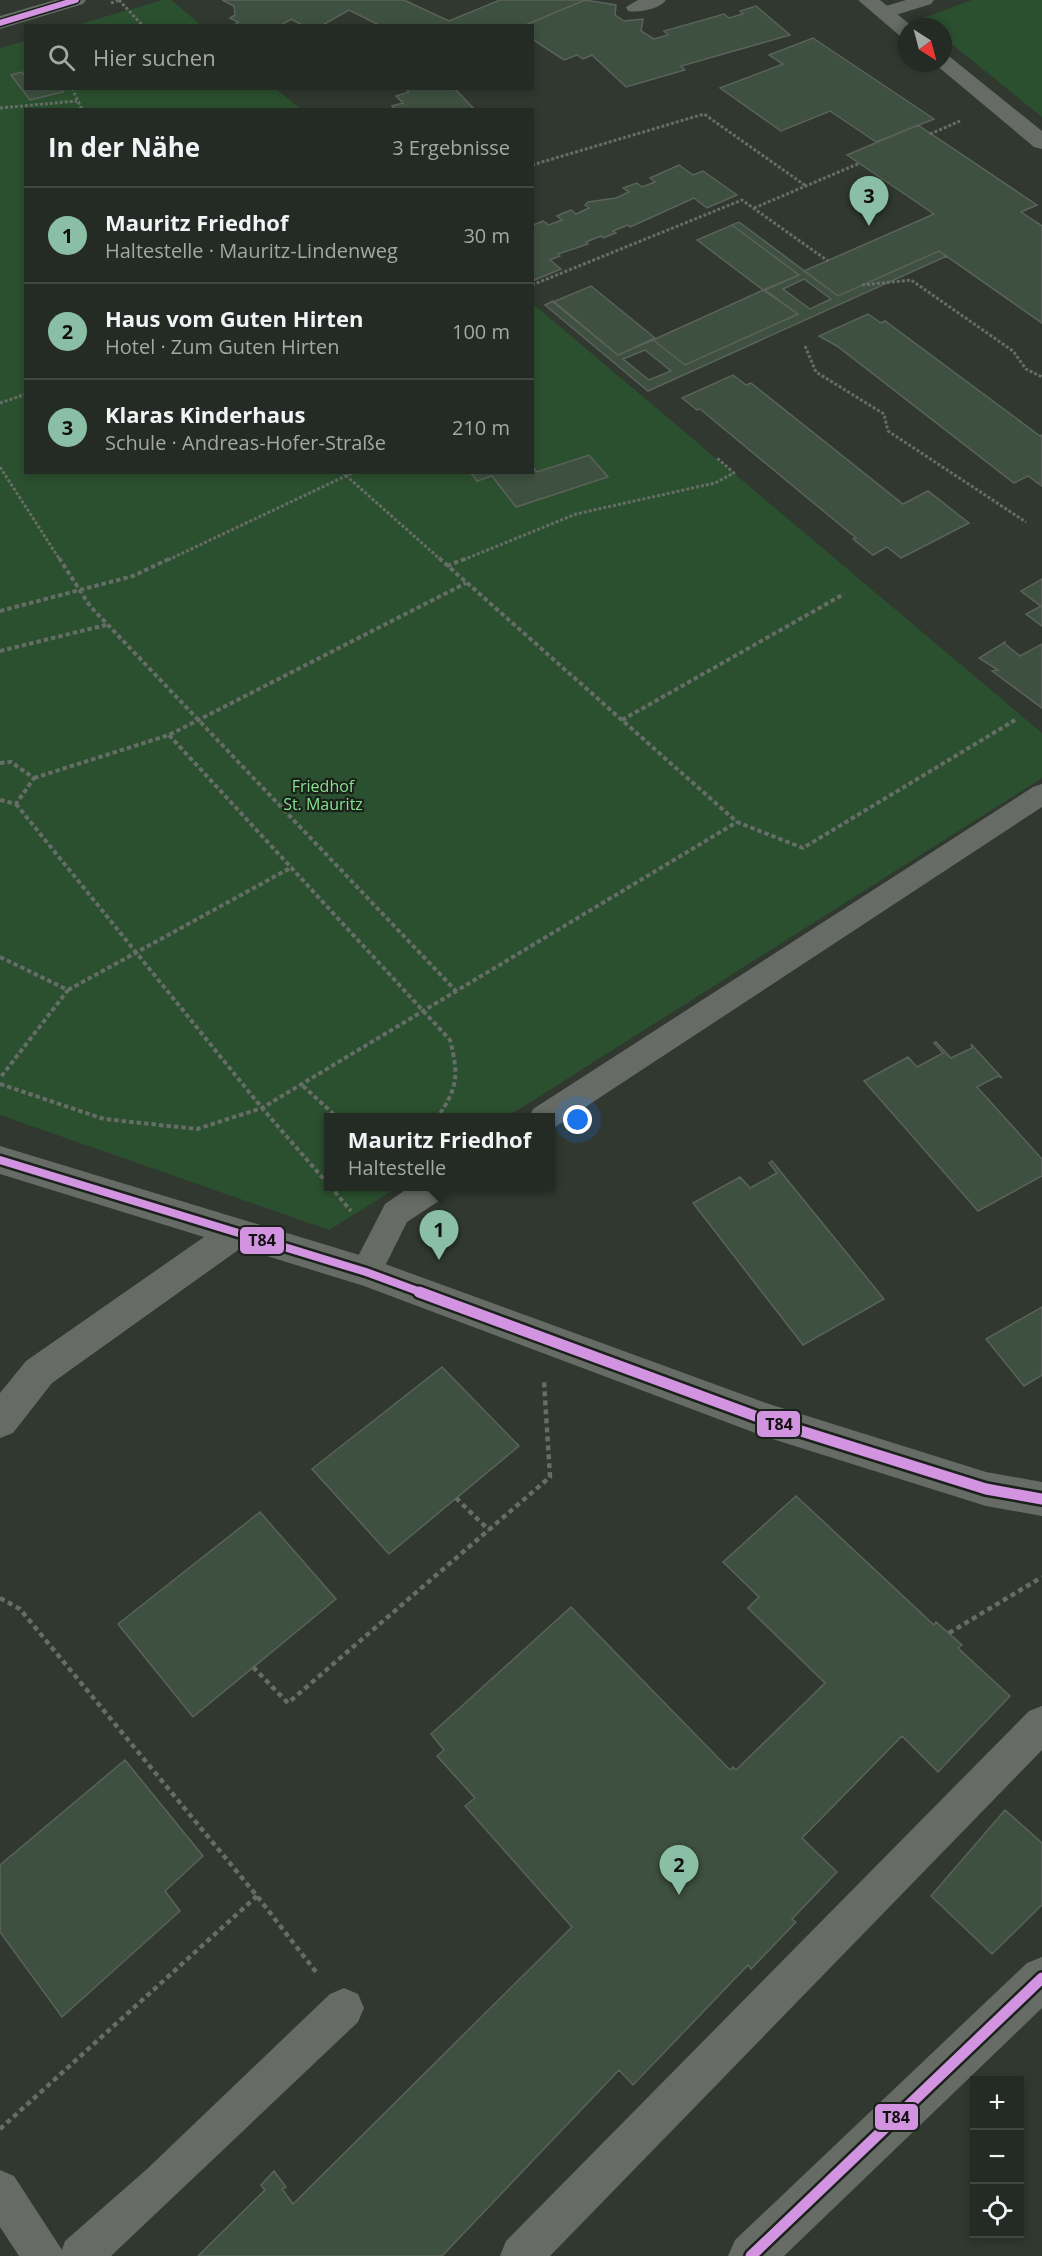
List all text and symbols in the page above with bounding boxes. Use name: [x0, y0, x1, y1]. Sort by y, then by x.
north arrow: [898, 18, 952, 72]
search box: [24, 24, 534, 90]
icon: search: [45, 41, 78, 74]
text: Hier suchen: [93, 42, 216, 72]
text: In der Nähe: [48, 129, 200, 165]
text: 3 Ergebnisse: [392, 134, 510, 161]
pin: 3: [850, 176, 888, 226]
text: Mauritz Friedhof: [105, 207, 289, 237]
text: 1: [62, 222, 73, 249]
text: 30 m: [463, 222, 510, 249]
text: Haltestelle · Mauritz-Lindenweg: [105, 237, 398, 264]
text: Haus vom Guten Hirten: [105, 303, 363, 333]
text: 2: [62, 318, 73, 345]
text: 100 m: [452, 318, 510, 345]
text: Hotel · Zum Guten Hirten: [105, 333, 339, 360]
text: Klaras Kinderhaus: [105, 399, 305, 429]
text: 3: [62, 414, 73, 441]
text: 210 m: [452, 414, 510, 441]
text: Schule · Andreas-Hofer-Straße: [105, 429, 386, 456]
park label: Friedhof St. Mauritz: [283, 775, 363, 815]
your location: [563, 1105, 592, 1134]
popup: [324, 1113, 555, 1191]
text: Mauritz Friedhof: [348, 1124, 531, 1154]
text: Haltestelle: [348, 1154, 446, 1181]
pin: 1: [420, 1210, 458, 1260]
line badge: T84: [239, 1226, 285, 1255]
text: T84: [248, 1229, 276, 1251]
line badge: T84: [756, 1410, 801, 1438]
text: T84: [765, 1413, 793, 1435]
pin: 2: [660, 1846, 698, 1895]
map controls: [970, 2076, 1024, 2238]
button: +: [970, 2076, 1024, 2130]
line badge: T84: [874, 2103, 919, 2131]
text: T84: [882, 2106, 910, 2128]
button: −: [970, 2130, 1024, 2184]
button: locate: [970, 2184, 1024, 2238]

